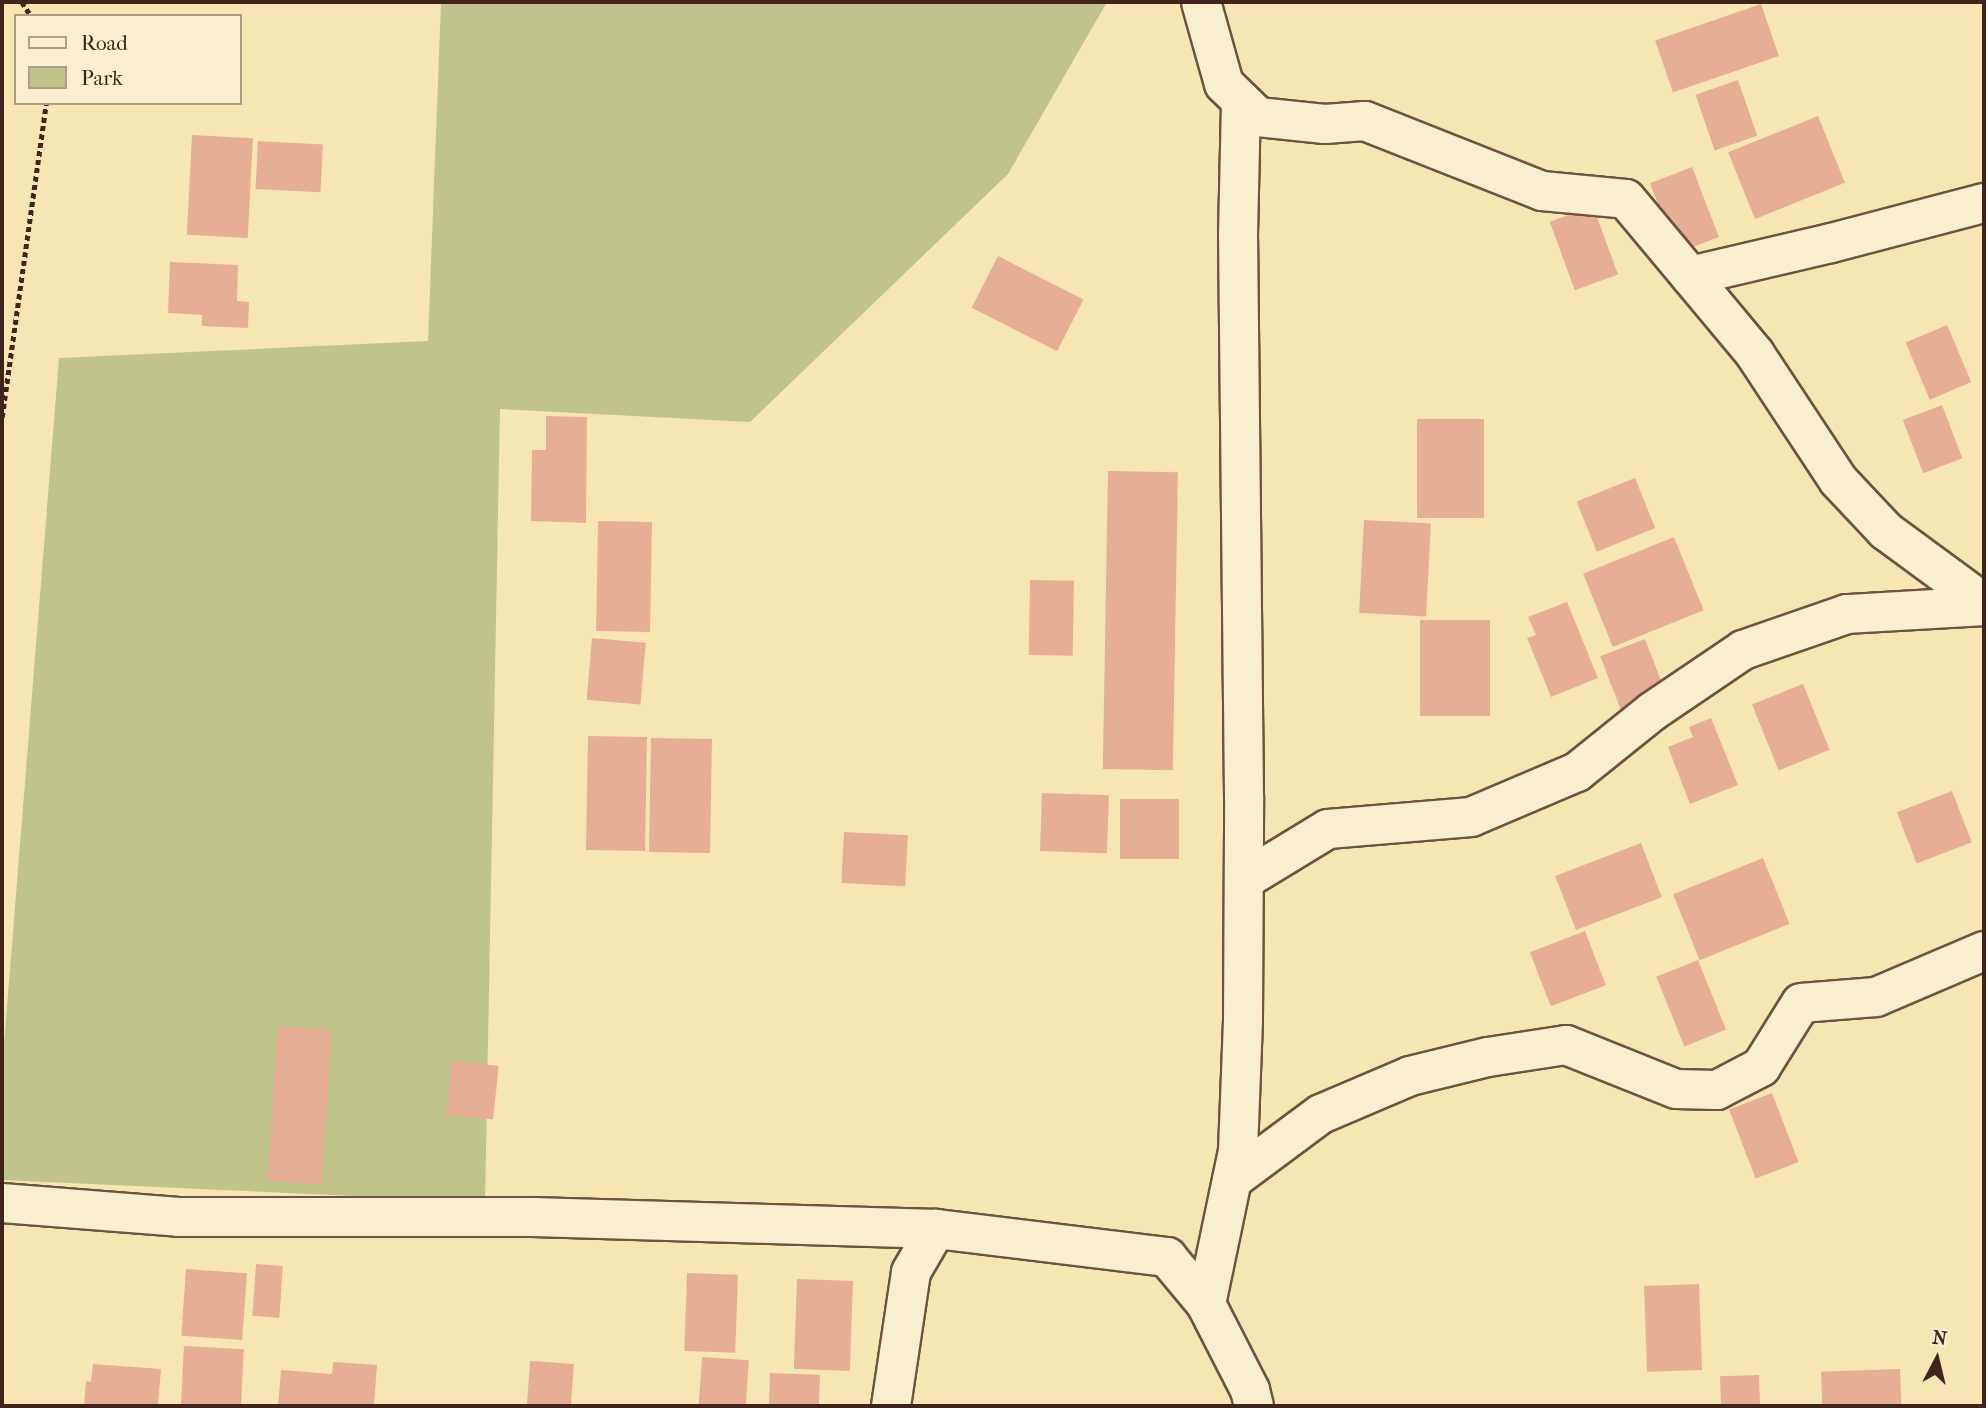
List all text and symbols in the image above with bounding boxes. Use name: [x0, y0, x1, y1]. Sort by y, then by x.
legend: [14, 14, 242, 105]
text: Road: [81, 31, 128, 55]
text: Park: [81, 66, 123, 90]
north arrow: [1902, 1324, 1972, 1394]
text: N: [1931, 1326, 1948, 1350]

